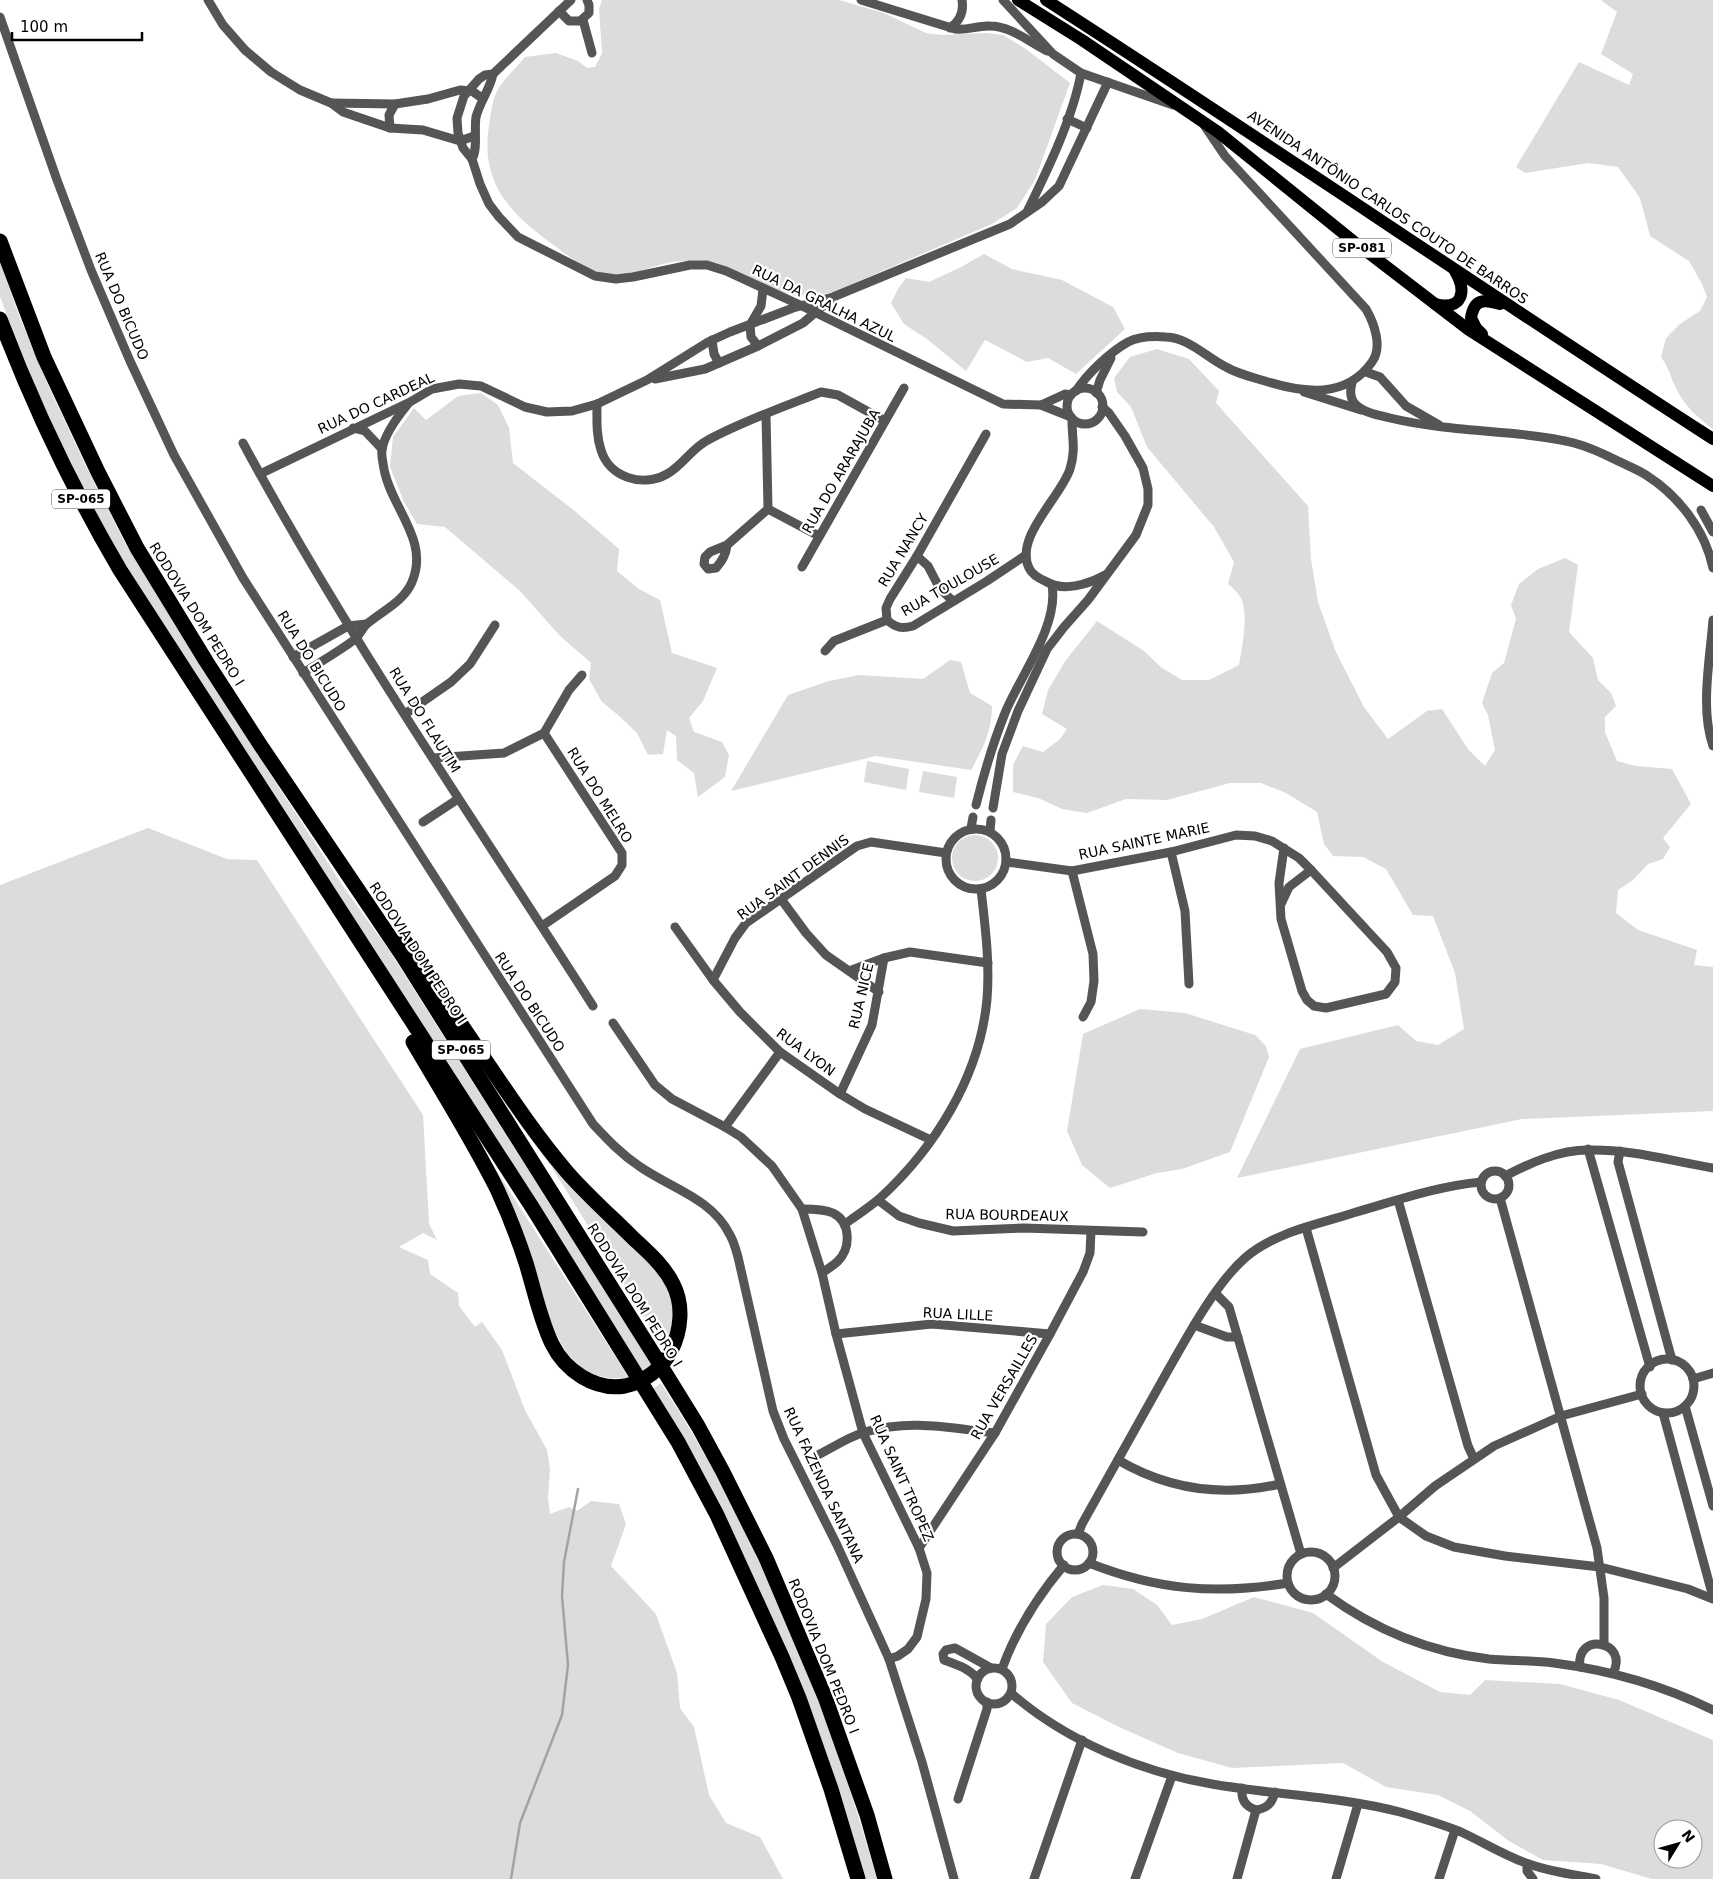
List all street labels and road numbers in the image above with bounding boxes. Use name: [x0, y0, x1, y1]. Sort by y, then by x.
street label: AVENIDA ANTÔNIO CARLOS COUTO DE BARROS: [1245, 106, 1532, 307]
road number: SP-081: [1333, 238, 1391, 258]
street label: RUA DO BICUDO: [92, 250, 152, 362]
street label: RUA DA GRALHA AZUL: [750, 261, 899, 345]
street label: RUA DO CARDEAL: [315, 369, 437, 437]
street label: RUA DO ARARAJUBA: [799, 406, 883, 536]
road number: SP-065: [52, 489, 110, 508]
street label: RUA NANCY: [875, 510, 931, 590]
street label: RODOVIA DOM PEDRO I: [146, 539, 248, 689]
street label: RUA TOULOUSE: [898, 551, 1002, 619]
street label: RUA DO BICUDO: [275, 608, 349, 714]
street label: RUA DO FLAUTIM: [386, 664, 464, 776]
street label: RUA DO MELRO: [564, 744, 636, 846]
street label: RUA SAINTE MARIE: [1077, 819, 1211, 863]
street label: RUA SAINT DENNIS: [734, 831, 852, 923]
street label: RODOVIA DOM PEDRO I: [366, 879, 470, 1027]
street label: RUA DO BICUDO: [492, 949, 568, 1055]
street label: RUA NICE: [846, 961, 876, 1031]
street label: RUA LYON: [774, 1025, 838, 1079]
road number: SP-065: [432, 1040, 490, 1060]
street label: RUA BOURDEAUX: [945, 1206, 1069, 1224]
street label: RODOVIA DOM PEDRO I: [584, 1220, 686, 1370]
street label: RUA LILLE: [922, 1304, 994, 1324]
street label: RUA VERSAILLES: [967, 1332, 1041, 1442]
street label: RUA FAZENDA SANTANA: [781, 1405, 867, 1566]
street label: RUA SAINT TROPEZ: [867, 1412, 937, 1544]
street label: RODOVIA DOM PEDRO I: [786, 1576, 862, 1736]

